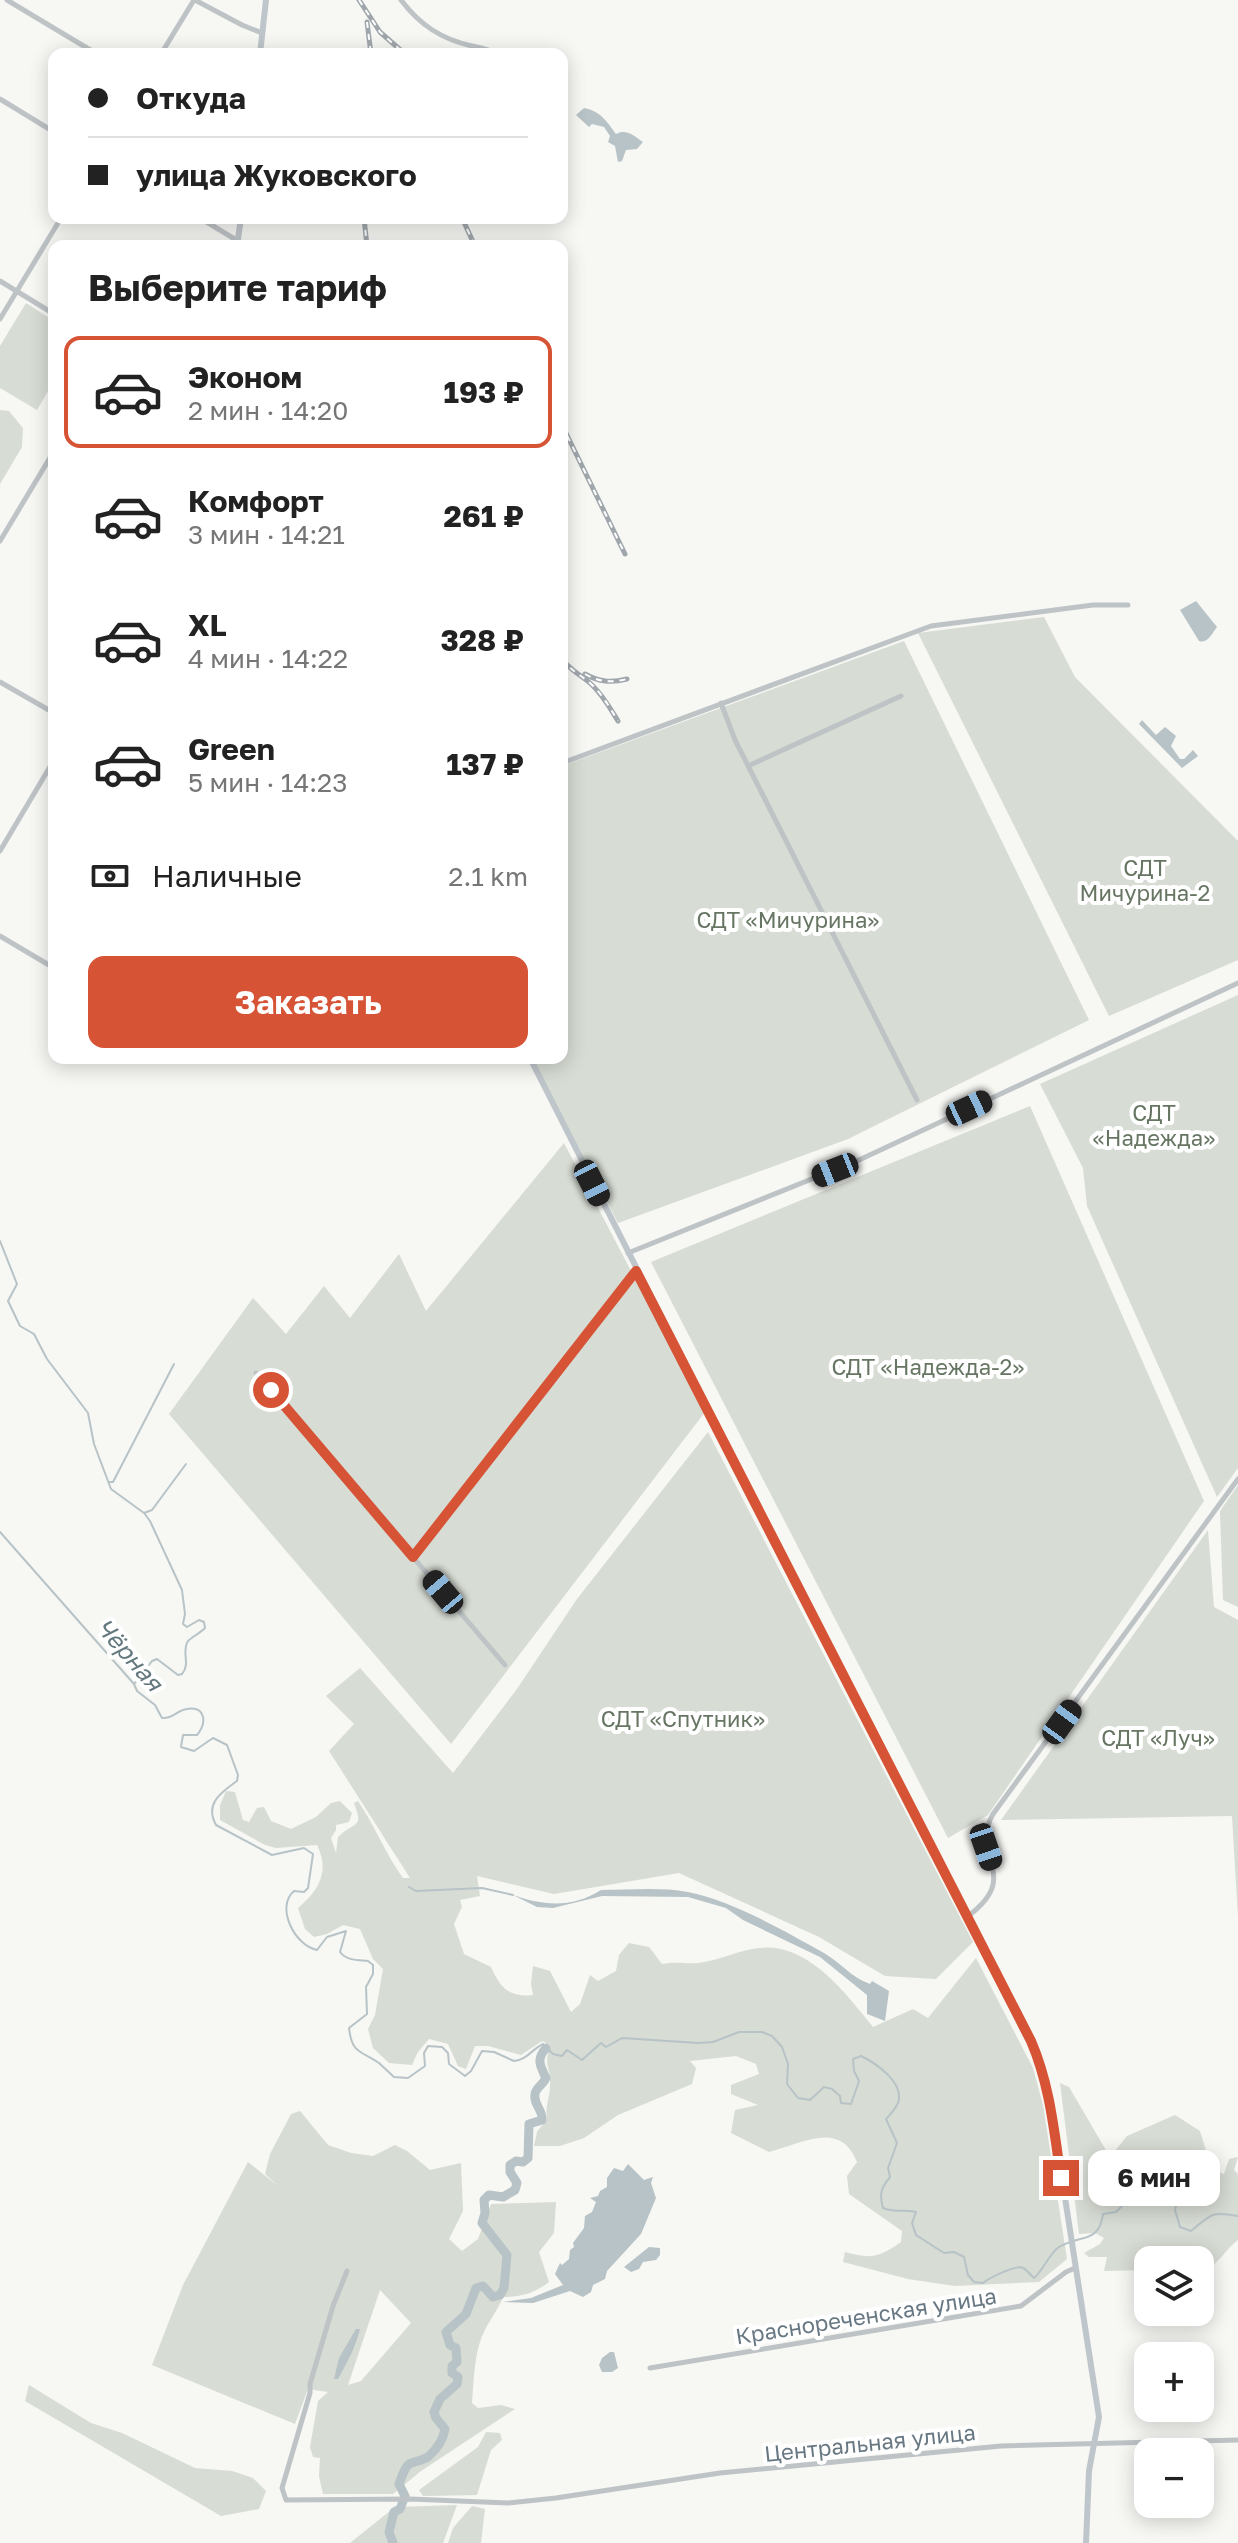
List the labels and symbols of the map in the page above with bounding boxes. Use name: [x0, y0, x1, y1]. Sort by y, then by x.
park label: СДТ Мичурина-2: [1080, 854, 1210, 906]
park label: СДТ «Мичурина»: [697, 906, 879, 933]
car: [942, 1087, 996, 1129]
park label: СДТ «Надежда»: [1093, 1099, 1215, 1151]
car: [808, 1150, 862, 1190]
car: [570, 1156, 614, 1210]
park label: СДТ «Надежда-2»: [832, 1353, 1024, 1380]
route start: [253, 1372, 289, 1408]
car: [418, 1566, 468, 1618]
water label: Чёрная: [91, 1612, 170, 1697]
car: [1038, 1696, 1086, 1748]
park label: СДТ «Спутник»: [601, 1705, 765, 1732]
park label: СДТ «Луч»: [1101, 1724, 1215, 1751]
car: [967, 1820, 1005, 1874]
callout: 6 мин: [1089, 2150, 1221, 2206]
route end: [1043, 2160, 1079, 2196]
street label: Краснореченская улица: [733, 2282, 998, 2349]
street label: Центральная улица: [763, 2418, 977, 2467]

